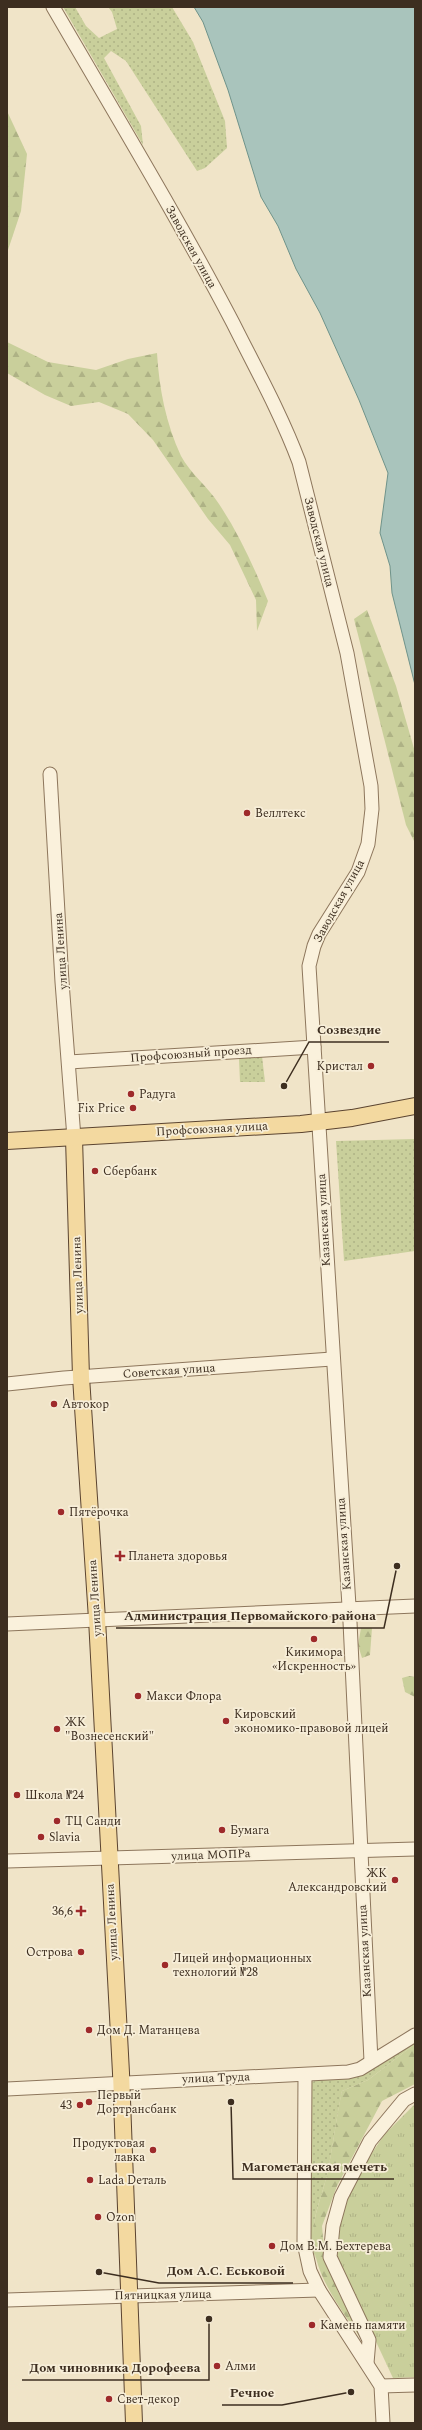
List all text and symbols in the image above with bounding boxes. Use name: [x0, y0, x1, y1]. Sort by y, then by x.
street label: Заводская улица: [160, 202, 222, 292]
street label: Заводская улица: [299, 495, 339, 589]
place label: Веллтекс: [255, 804, 306, 823]
marker: Веллтекс: [242, 808, 252, 818]
street label: Заводская улица: [308, 856, 370, 946]
street label: улица Ленина: [49, 912, 73, 991]
callout: Созвездие: [309, 1017, 389, 1042]
text: Созвездие: [317, 1020, 381, 1040]
street label: Профсоюзный проезд: [130, 1040, 252, 1068]
place label: Кристал: [316, 1057, 363, 1076]
marker: Кристал: [366, 1061, 376, 1071]
place label: Радуга: [139, 1085, 176, 1104]
marker: Радуга: [126, 1089, 136, 1099]
place label: Fix Price: [77, 1099, 125, 1118]
marker: Fix Price: [128, 1103, 138, 1113]
street label: Профсоюзная улица: [156, 1117, 269, 1141]
place label: Сбербанк: [103, 1162, 157, 1181]
marker: Сбербанк: [90, 1166, 100, 1176]
street label: Казанская улица: [312, 1173, 336, 1267]
street label: улица Ленина: [67, 1236, 89, 1315]
street label: Советская улица: [122, 1358, 216, 1384]
place label: Автокор: [62, 1395, 109, 1414]
marker: Автокор: [49, 1399, 59, 1409]
street label: Казанская улица: [331, 1497, 357, 1591]
place label: Пятёрочка: [69, 1503, 129, 1522]
marker: Пятёрочка: [56, 1507, 66, 1517]
place label: Планета здоровья: [128, 1547, 227, 1566]
marker: Планета здоровья: [115, 1551, 125, 1561]
street label: улица Ленина: [83, 1559, 107, 1638]
callout: Администрация Первомайского района: [116, 1603, 384, 1628]
text: Администрация Первомайского района: [124, 1606, 376, 1626]
marker: Кикимора «Искренность»: [309, 1634, 319, 1644]
place label: Кикимора «Искренность»: [272, 1643, 356, 1676]
place label: Макси Флора: [146, 1687, 222, 1706]
marker: Макси Флора: [133, 1691, 143, 1701]
place label: Кировский экономико-правовой лицей: [234, 1705, 389, 1738]
place label: ЖК "Вознесенский": [65, 1713, 154, 1746]
marker: Кировский экономико-правовой лицей: [221, 1716, 231, 1726]
marker: ЖК "Вознесенский": [52, 1724, 62, 1734]
place label: Школа №24: [25, 1786, 84, 1805]
marker: Школа №24: [12, 1790, 22, 1800]
place label: ТЦ Санди: [65, 1812, 121, 1831]
marker: ТЦ Санди: [52, 1816, 62, 1826]
place label: Бумага: [230, 1821, 270, 1840]
marker: Бумага: [217, 1825, 227, 1835]
place label: Slavia: [49, 1828, 80, 1847]
marker: Slavia: [36, 1832, 46, 1842]
street label: улица МОПРа: [170, 1844, 251, 1866]
place label: ЖК Александровский: [288, 1864, 387, 1897]
marker: ЖК Александровский: [390, 1875, 400, 1885]
street label: улица Ленина: [100, 1883, 124, 1962]
place label: 36,6: [52, 1902, 73, 1921]
street label: Казанская улица: [353, 1904, 377, 1998]
marker: 36,6: [76, 1906, 86, 1916]
place label: Острова: [26, 1943, 73, 1962]
marker: Острова: [76, 1947, 86, 1957]
place label: Лицей информационных технологий №28: [173, 1949, 312, 1982]
marker: Лицей информационных технологий №28: [160, 1960, 170, 1970]
place label: Дом Д. Матанцева: [97, 2021, 200, 2040]
marker: Дом Д. Матанцева: [84, 2025, 94, 2035]
street label: улица Труда: [181, 2067, 250, 2089]
place label: Первый Дортрансбанк: [97, 2086, 177, 2119]
place label: 43: [60, 2096, 72, 2115]
marker: Первый Дортрансбанк: [84, 2097, 94, 2107]
marker: 43: [75, 2100, 85, 2110]
place label: Продуктовая лавка: [72, 2134, 145, 2167]
marker: Продуктовая лавка: [148, 2145, 158, 2155]
callout: Магометанская мечеть: [233, 2154, 394, 2179]
text: Магометанская мечеть: [241, 2157, 387, 2177]
place label: Lada Dеталь: [98, 2171, 166, 2190]
marker: Lada Dеталь: [85, 2175, 95, 2185]
place label: Ozon: [106, 2208, 135, 2227]
marker: Ozon: [93, 2212, 103, 2222]
place label: Дом В.М. Бехтерева: [280, 2237, 391, 2256]
marker: Дом В.М. Бехтерева: [267, 2241, 277, 2251]
callout: Дом А.С. Еськовой: [159, 2258, 293, 2283]
text: Дом А.С. Еськовой: [167, 2261, 285, 2281]
street label: Пятницкая улица: [114, 2285, 212, 2305]
place label: Камень памяти: [320, 2316, 406, 2335]
marker: Камень памяти: [307, 2320, 317, 2330]
callout: Дом чиновника Дорофеева: [22, 2355, 209, 2380]
place label: Алми: [225, 2357, 256, 2376]
text: Дом чиновника Дорофеева: [30, 2358, 201, 2378]
marker: Алми: [212, 2361, 222, 2371]
callout: Речное: [222, 2380, 282, 2405]
text: Речное: [230, 2383, 274, 2403]
place label: Свет-декор: [117, 2390, 180, 2409]
marker: Свет-декор: [104, 2394, 114, 2404]

